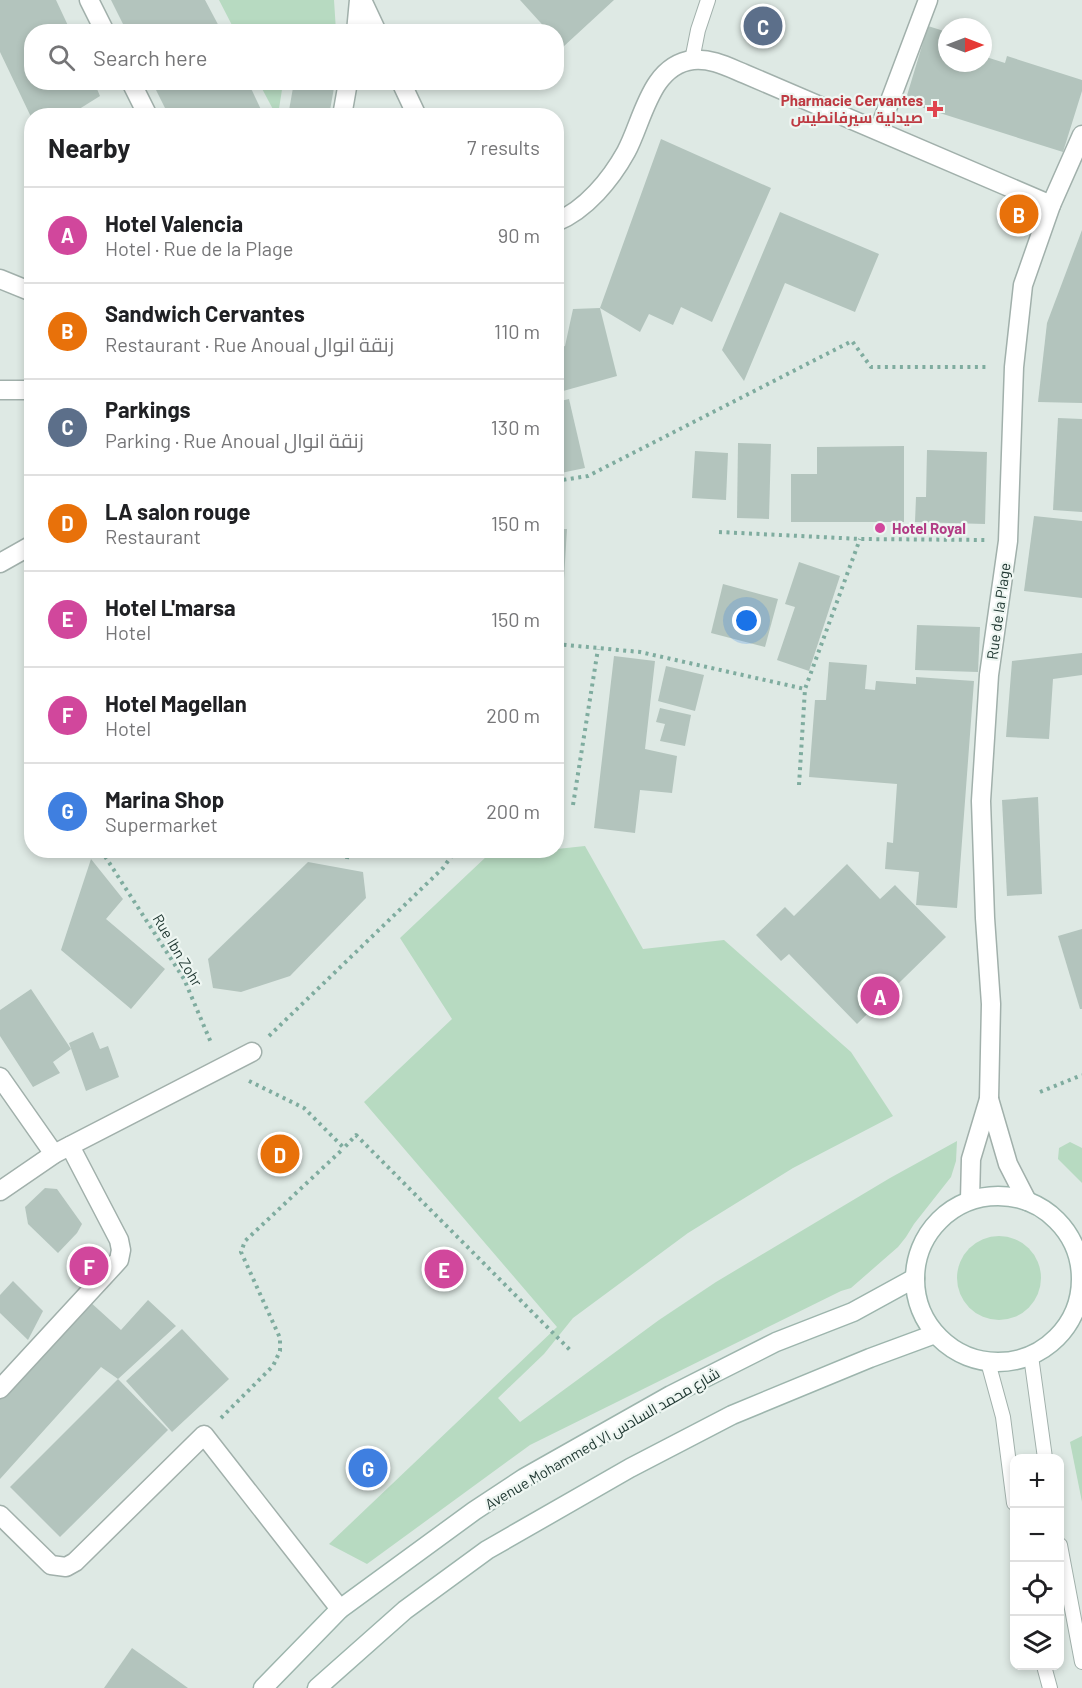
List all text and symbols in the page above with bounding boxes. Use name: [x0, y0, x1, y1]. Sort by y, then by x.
pin: C: [744, 3, 783, 48]
north arrow: [938, 18, 992, 72]
search box: [24, 24, 564, 90]
icon: search: [45, 41, 78, 74]
text: Search here: [93, 44, 207, 70]
place label: Pharmacie Cervantes صيدلية سيرفانطيس: [781, 91, 923, 127]
marker: Pharmacie Cervantes صيدلية سيرفانطيس: [928, 102, 942, 116]
text: Nearby: [48, 132, 130, 163]
text: 7 results: [467, 135, 540, 159]
pin: B: [1000, 192, 1038, 236]
text: Hotel Valencia: [105, 210, 243, 236]
text: A: [61, 223, 74, 247]
text: 90 m: [498, 223, 540, 247]
text: Hotel · Rue de la Plage: [105, 236, 293, 260]
text: Sandwich Cervantes: [105, 300, 305, 326]
text: B: [61, 319, 74, 343]
text: 110 m: [494, 319, 540, 343]
text: Restaurant · Rue Anoual زنقة انوال: [105, 332, 394, 356]
text: Parkings: [105, 396, 191, 422]
text: C: [61, 415, 74, 439]
text: 130 m: [491, 415, 540, 439]
text: Parking · Rue Anoual زنقة انوال: [105, 428, 364, 452]
text: LA salon rouge: [105, 498, 250, 524]
text: D: [61, 511, 74, 535]
text: 150 m: [491, 511, 540, 535]
place label: Hotel Royal: [892, 519, 966, 537]
marker: Hotel Royal: [873, 521, 887, 535]
text: Restaurant: [105, 524, 201, 548]
street label: Rue de la Plage: [982, 561, 1014, 661]
text: Hotel L'marsa: [105, 594, 236, 620]
your location: [732, 606, 761, 635]
text: E: [62, 607, 73, 631]
text: 150 m: [491, 607, 540, 631]
text: Hotel: [105, 620, 151, 644]
text: Hotel Magellan: [105, 690, 247, 716]
text: F: [62, 703, 73, 727]
text: 200 m: [486, 703, 540, 727]
text: Hotel: [105, 716, 151, 740]
text: Marina Shop: [105, 786, 224, 812]
text: G: [61, 799, 74, 823]
text: 200 m: [486, 799, 540, 823]
text: Supermarket: [105, 812, 218, 836]
street label: Rue Ibn Zohr: [149, 911, 207, 990]
pin: A: [860, 974, 900, 1018]
pin: D: [260, 1132, 300, 1176]
pin: F: [70, 1244, 109, 1288]
pin: E: [424, 1246, 464, 1292]
street label: Avenue Mohammed VI شارع محمد السادس: [482, 1363, 724, 1515]
pin: G: [348, 1446, 388, 1490]
map controls: [1010, 1454, 1064, 1670]
button: +: [1010, 1454, 1064, 1508]
button: −: [1010, 1508, 1064, 1562]
button: locate: [1010, 1562, 1064, 1616]
button: layers: [1010, 1616, 1064, 1670]

